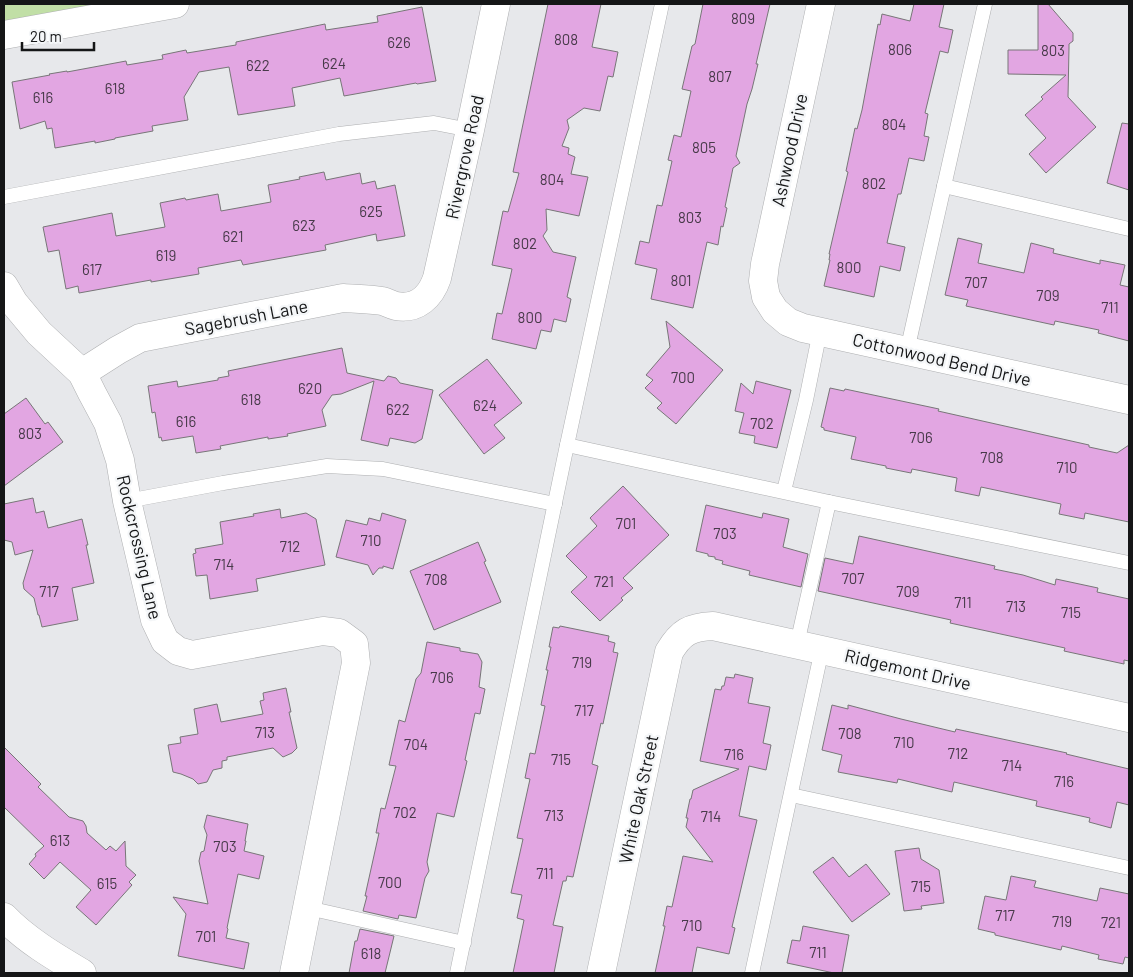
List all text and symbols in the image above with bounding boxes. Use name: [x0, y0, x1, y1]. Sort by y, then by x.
house number: 809: [731, 9, 755, 27]
scale bar: [22, 20, 95, 52]
text: 20 m: [30, 27, 62, 45]
house number: 808: [554, 30, 578, 48]
house number: 626: [387, 33, 411, 51]
house number: 806: [888, 40, 912, 58]
house number: 803: [1041, 41, 1065, 59]
house number: 624: [322, 54, 346, 72]
house number: 622: [246, 56, 270, 74]
house number: 807: [708, 67, 732, 85]
house number: 618: [105, 79, 125, 97]
house number: 616: [33, 88, 53, 106]
street label: Ashwood Drive: [766, 91, 812, 209]
street label: Rivergrove Road: [440, 93, 488, 221]
house number: 804: [882, 115, 906, 133]
house number: 805: [692, 138, 716, 156]
house number: 804: [540, 170, 564, 188]
house number: 802: [862, 174, 886, 192]
house number: 625: [359, 202, 383, 220]
house number: 803: [678, 208, 702, 226]
house number: 623: [292, 216, 316, 234]
house number: 621: [223, 227, 243, 245]
house number: 802: [513, 234, 537, 252]
house number: 619: [156, 246, 176, 264]
house number: 800: [837, 258, 861, 276]
house number: 617: [82, 260, 102, 278]
house number: 801: [670, 271, 692, 289]
house number: 707: [965, 273, 987, 291]
house number: 709: [1036, 286, 1060, 304]
street label: Sagebrush Lane: [182, 294, 310, 340]
house number: 711: [1101, 298, 1119, 316]
house number: 800: [518, 308, 542, 326]
street label: Cottonwood Bend Drive: [851, 328, 1033, 390]
house number: 700: [671, 368, 695, 386]
house number: 620: [298, 379, 322, 397]
house number: 618: [241, 390, 261, 408]
house number: 624: [473, 396, 497, 414]
house number: 622: [386, 400, 410, 418]
house number: 616: [176, 412, 196, 430]
house number: 702: [750, 414, 774, 432]
house number: 803: [18, 424, 42, 442]
house number: 706: [909, 428, 933, 446]
house number: 708: [980, 448, 1004, 466]
house number: 710: [1057, 458, 1077, 476]
street label: Rockcrossing Lane: [113, 473, 167, 621]
house number: 701: [616, 514, 636, 532]
house number: 703: [713, 524, 737, 542]
house number: 710: [361, 531, 381, 549]
house number: 712: [280, 537, 300, 555]
house number: 714: [214, 555, 234, 573]
house number: 707: [842, 569, 864, 587]
house number: 708: [424, 570, 448, 588]
house number: 721: [594, 572, 614, 590]
house number: 717: [39, 582, 59, 600]
house number: 709: [896, 582, 920, 600]
house number: 711: [954, 593, 972, 611]
house number: 713: [1006, 597, 1026, 615]
house number: 715: [1061, 603, 1081, 621]
street label: Ridgemont Drive: [843, 644, 973, 694]
house number: 719: [572, 653, 592, 671]
house number: 706: [430, 668, 454, 686]
house number: 717: [574, 701, 594, 719]
house number: 713: [255, 723, 275, 741]
house number: 708: [838, 724, 862, 742]
street label: White Oak Street: [614, 732, 662, 866]
house number: 710: [894, 733, 914, 751]
house number: 704: [404, 735, 428, 753]
house number: 712: [948, 744, 968, 762]
house number: 716: [724, 745, 744, 763]
house number: 715: [551, 750, 571, 768]
house number: 714: [1002, 756, 1022, 774]
house number: 716: [1054, 772, 1074, 790]
house number: 702: [393, 803, 417, 821]
house number: 713: [544, 806, 564, 824]
house number: 714: [701, 807, 721, 825]
house number: 613: [50, 831, 70, 849]
house number: 703: [213, 837, 237, 855]
house number: 711: [536, 864, 554, 882]
house number: 700: [378, 873, 402, 891]
house number: 615: [97, 874, 117, 892]
house number: 715: [911, 877, 931, 895]
house number: 717: [995, 906, 1015, 924]
house number: 719: [1052, 912, 1072, 930]
house number: 721: [1101, 913, 1121, 931]
house number: 710: [682, 916, 702, 934]
house number: 701: [196, 927, 216, 945]
house number: 711: [809, 943, 827, 961]
house number: 618: [361, 944, 381, 962]

